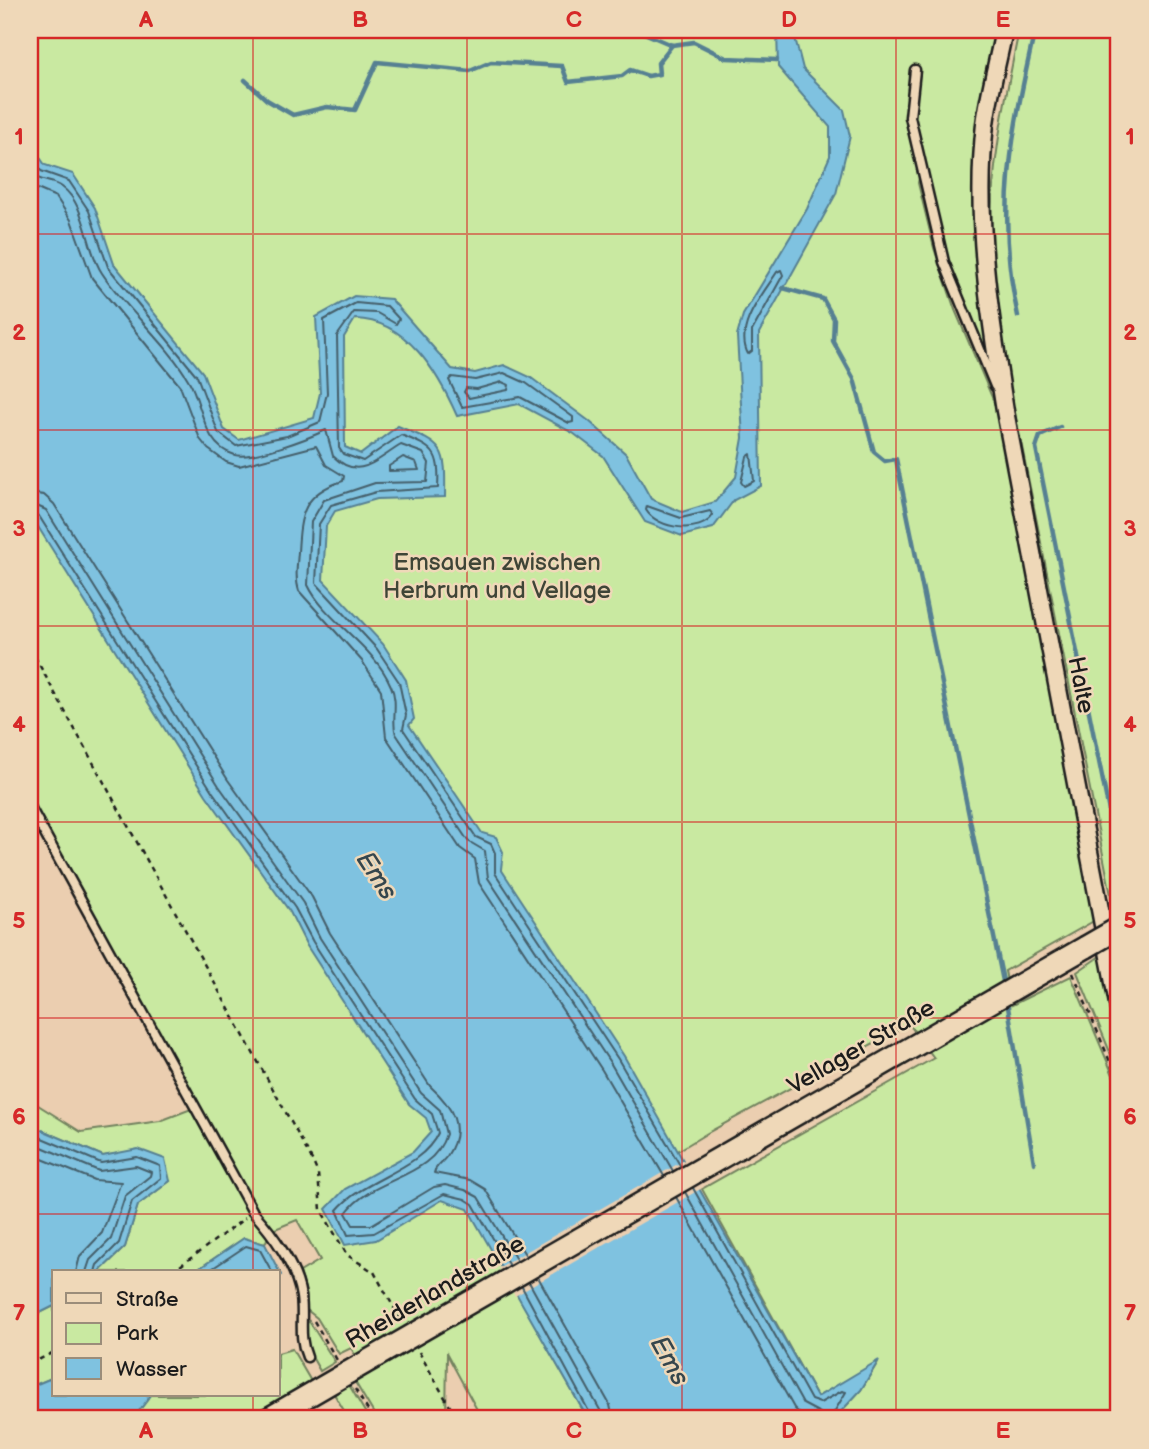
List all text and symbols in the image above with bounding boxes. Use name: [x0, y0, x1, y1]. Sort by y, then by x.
text: A: [138, 6, 154, 34]
text: B: [352, 6, 368, 34]
text: C: [566, 6, 582, 34]
text: D: [781, 6, 797, 34]
text: E: [996, 6, 1011, 34]
text: 1: [14, 123, 24, 151]
text: 1: [1125, 123, 1135, 151]
text: 2: [12, 319, 26, 347]
text: 2: [1123, 319, 1137, 347]
text: 3: [12, 515, 26, 543]
text: 3: [1123, 515, 1137, 543]
park label: Emsauen zwischen Herbrum und Vellage: [383, 548, 611, 605]
street label: Halte: [1061, 654, 1101, 716]
text: 4: [12, 711, 26, 739]
text: 4: [1123, 711, 1137, 739]
water label: Ems: [349, 846, 403, 906]
text: 5: [12, 907, 26, 935]
text: 5: [1123, 907, 1137, 935]
street label: Vellager Straße: [782, 993, 940, 1101]
text: 6: [12, 1103, 26, 1131]
text: 6: [1123, 1103, 1137, 1131]
street label: Rheiderlandstraße: [340, 1229, 530, 1355]
legend: [52, 1270, 280, 1396]
text: Straße: [116, 1287, 178, 1312]
text: 7: [13, 1299, 26, 1327]
text: 7: [1124, 1299, 1137, 1327]
text: Park: [116, 1321, 159, 1346]
water label: Ems: [643, 1331, 695, 1391]
text: Wasser: [116, 1357, 187, 1382]
text: A: [138, 1417, 154, 1445]
text: B: [352, 1417, 368, 1445]
text: C: [566, 1417, 582, 1445]
text: D: [781, 1417, 797, 1445]
text: E: [996, 1417, 1011, 1445]

